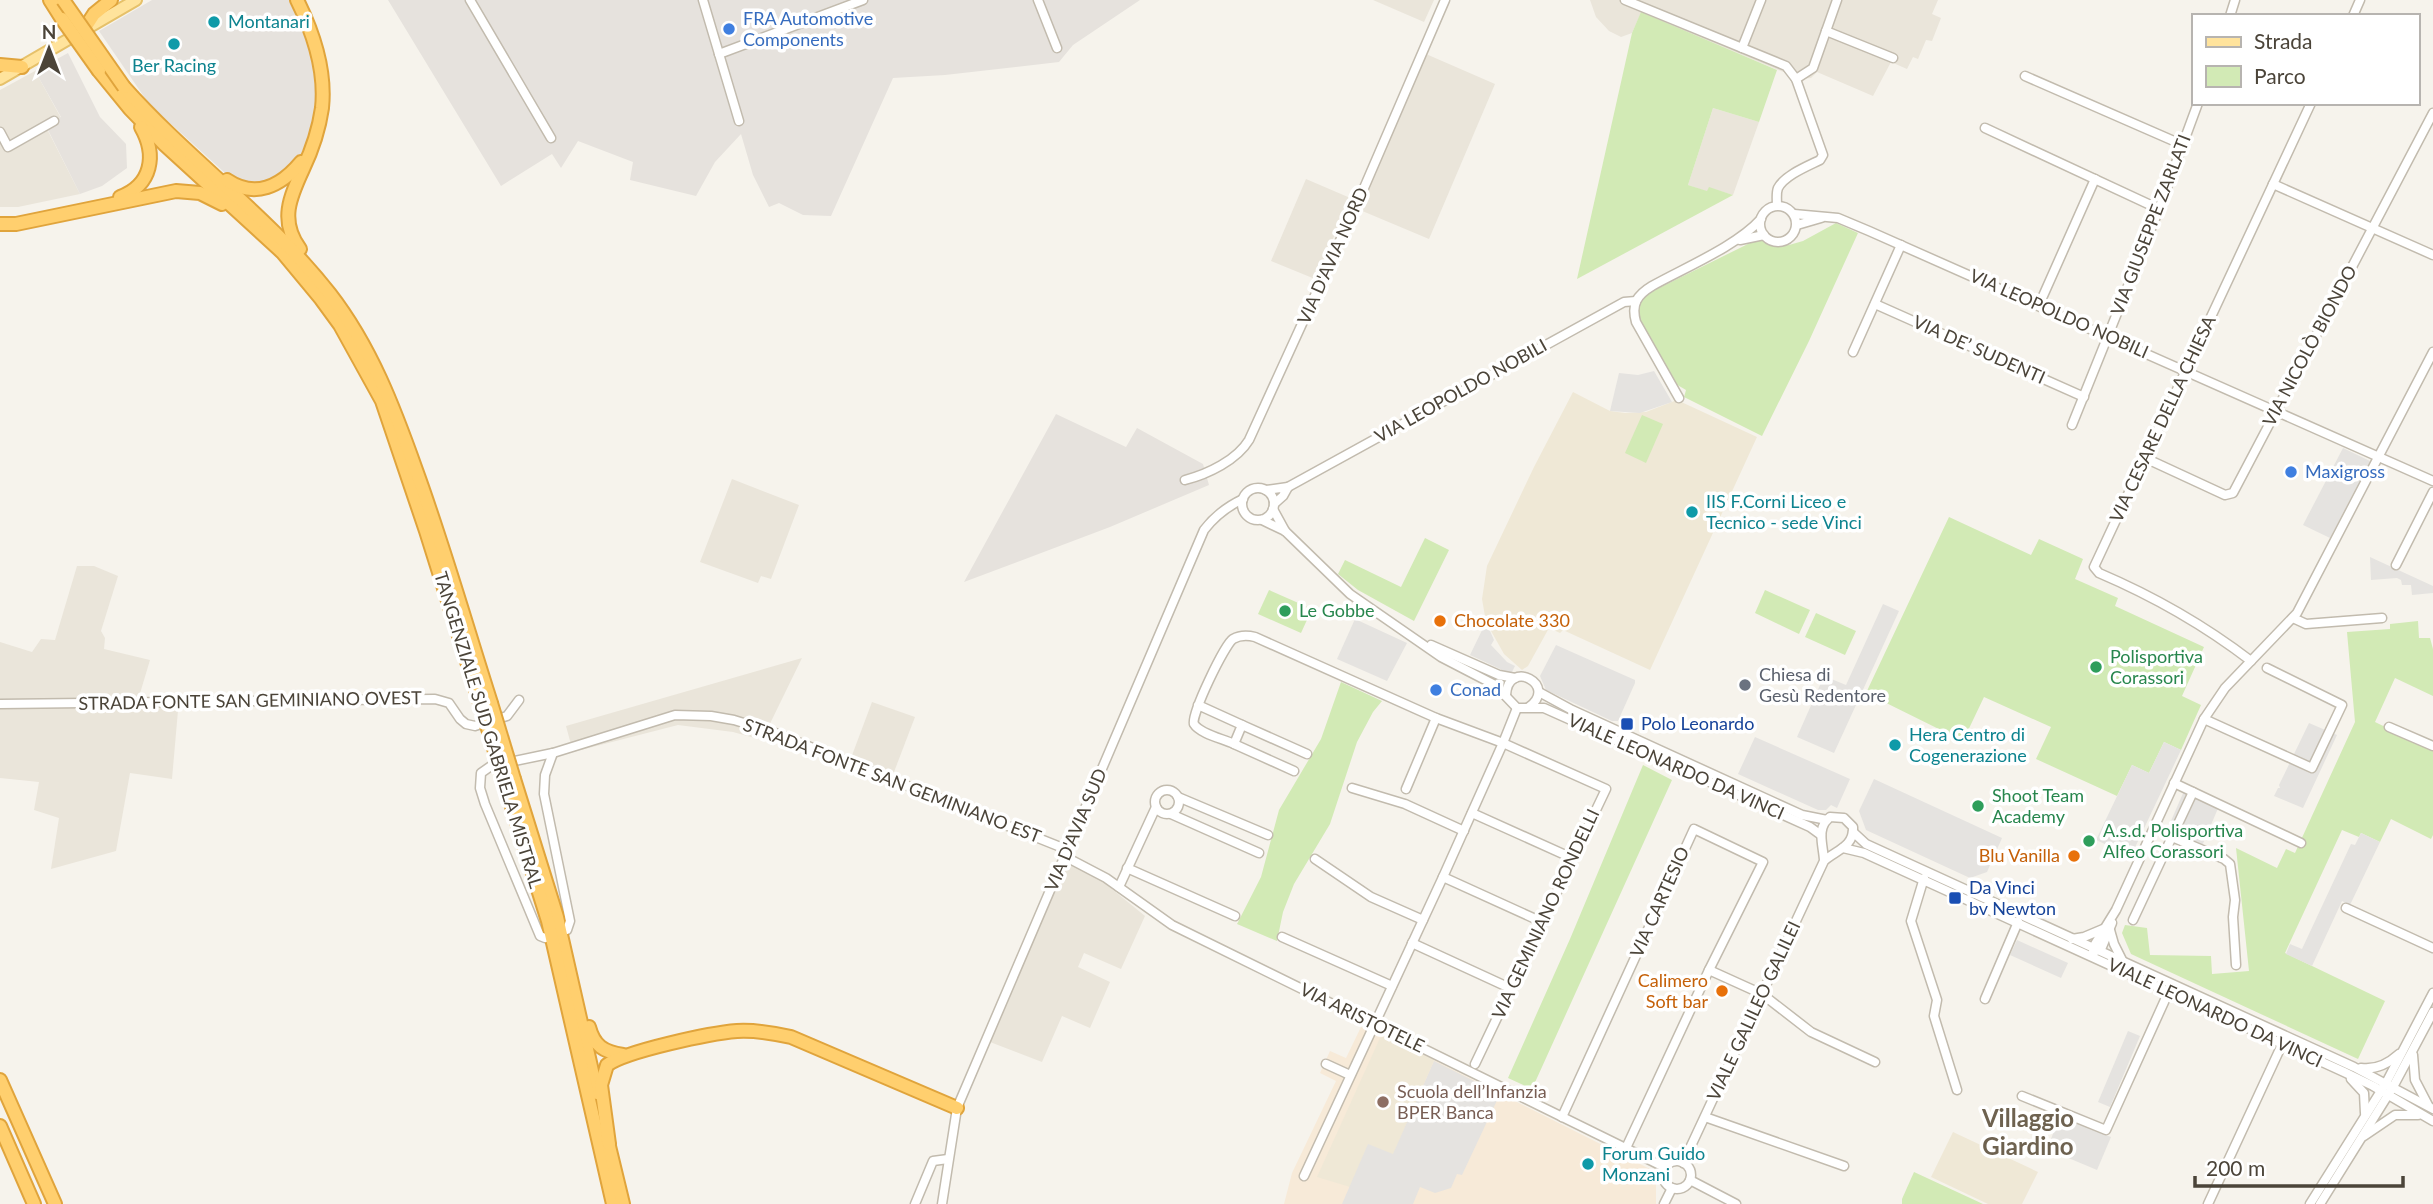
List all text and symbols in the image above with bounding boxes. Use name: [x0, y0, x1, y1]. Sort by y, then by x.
place label: FRA Automotive Components: [743, 7, 873, 50]
place label: Montanari: [228, 10, 310, 32]
north arrow: [14, 14, 84, 84]
marker: Montanari: [206, 14, 222, 30]
legend: [2192, 14, 2419, 105]
text: N: [42, 20, 56, 43]
marker: FRA Automotive Components: [721, 21, 737, 37]
text: Strada: [2254, 28, 2313, 53]
marker: Ber Racing: [166, 36, 182, 52]
place label: Ber Racing: [132, 54, 216, 76]
text: Parco: [2254, 63, 2306, 88]
street label: VIA GIUSEPPE ZARLATI: [2105, 131, 2195, 318]
street label: VIA D'AVIA NORD: [1292, 184, 1372, 327]
street label: VIA NICOLÒ BIONDO: [2257, 261, 2361, 430]
street label: VIA LEOPOLDO NOBILI: [1967, 264, 2152, 362]
street label: VIA DE’ SUDENTI: [1910, 310, 2049, 388]
street label: VIA CESARE DELLA CHIESA: [2104, 311, 2220, 525]
street label: VIA LEOPOLDO NOBILI: [1371, 334, 1550, 447]
place label: Maxigross: [2305, 460, 2385, 482]
marker: Maxigross: [2283, 464, 2299, 480]
place label: IIS F.Corni Liceo e Tecnico - sede Vinci: [1706, 490, 1862, 533]
marker: IIS F.Corni Liceo e Tecnico - sede Vinci: [1684, 504, 1700, 520]
street label: TANGENZIALE SUD GABRIELA MISTRAL: [430, 569, 548, 891]
place label: Le Gobbe: [1299, 599, 1375, 621]
marker: Le Gobbe: [1277, 603, 1293, 619]
place label: Chocolate 330: [1454, 609, 1570, 631]
marker: Chocolate 330: [1432, 613, 1448, 629]
place label: Polisportiva Corassori: [2110, 645, 2203, 688]
marker: Polisportiva Corassori: [2088, 659, 2104, 675]
place label: Chiesa di Gesù Redentore: [1759, 663, 1886, 706]
marker: Chiesa di Gesù Redentore: [1737, 677, 1753, 693]
place label: Conad: [1450, 678, 1501, 700]
marker: Conad: [1428, 682, 1444, 698]
street label: STRADA FONTE SAN GEMINIANO OVEST: [78, 686, 422, 714]
street label: VIALE LEONARDO DA VINCI: [1565, 708, 1788, 824]
place label: Polo Leonardo: [1641, 712, 1754, 734]
street label: STRADA FONTE SAN GEMINIANO EST: [740, 713, 1045, 847]
marker: Polo Leonardo: [1619, 716, 1635, 732]
place label: Hera Centro di Cogenerazione: [1909, 723, 2027, 766]
marker: Hera Centro di Cogenerazione: [1887, 737, 1903, 753]
street label: VIA D'AVIA SUD: [1039, 765, 1111, 894]
place label: Shoot Team Academy: [1992, 784, 2084, 827]
marker: Shoot Team Academy: [1970, 798, 1986, 814]
street label: VIA GEMINIANO RONDELLI: [1487, 805, 1604, 1022]
place label: A.s.d. Polisportiva Alfeo Corassori: [2103, 819, 2243, 862]
marker: A.s.d. Polisportiva Alfeo Corassori: [2081, 833, 2097, 849]
street label: VIA CARTESIO: [1625, 843, 1693, 960]
place label: Blu Vanilla: [1979, 844, 2060, 866]
marker: Blu Vanilla: [2066, 848, 2082, 864]
place label: Da Vinci bv Newton: [1969, 876, 2056, 919]
marker: Da Vinci bv Newton: [1947, 890, 1963, 906]
street label: VIALE GALILEO GALILEI: [1702, 917, 1804, 1104]
street label: VIALE LEONARDO DA VINCI: [2105, 953, 2326, 1072]
place label: Calimero Soft bar: [1638, 969, 1708, 1012]
street label: VIA ARISTOTELE: [1297, 977, 1428, 1057]
marker: Calimero Soft bar: [1714, 983, 1730, 999]
place label: Scuola dell’Infanzia BPER Banca: [1397, 1080, 1547, 1123]
marker: Scuola dell’Infanzia BPER Banca: [1375, 1094, 1391, 1110]
district label: Villaggio Giardino: [1981, 1103, 2074, 1160]
place label: Forum Guido Monzani: [1602, 1142, 1705, 1185]
scale bar: [2195, 1144, 2403, 1188]
text: 200 m: [2206, 1155, 2265, 1180]
marker: Forum Guido Monzani: [1580, 1156, 1596, 1172]

